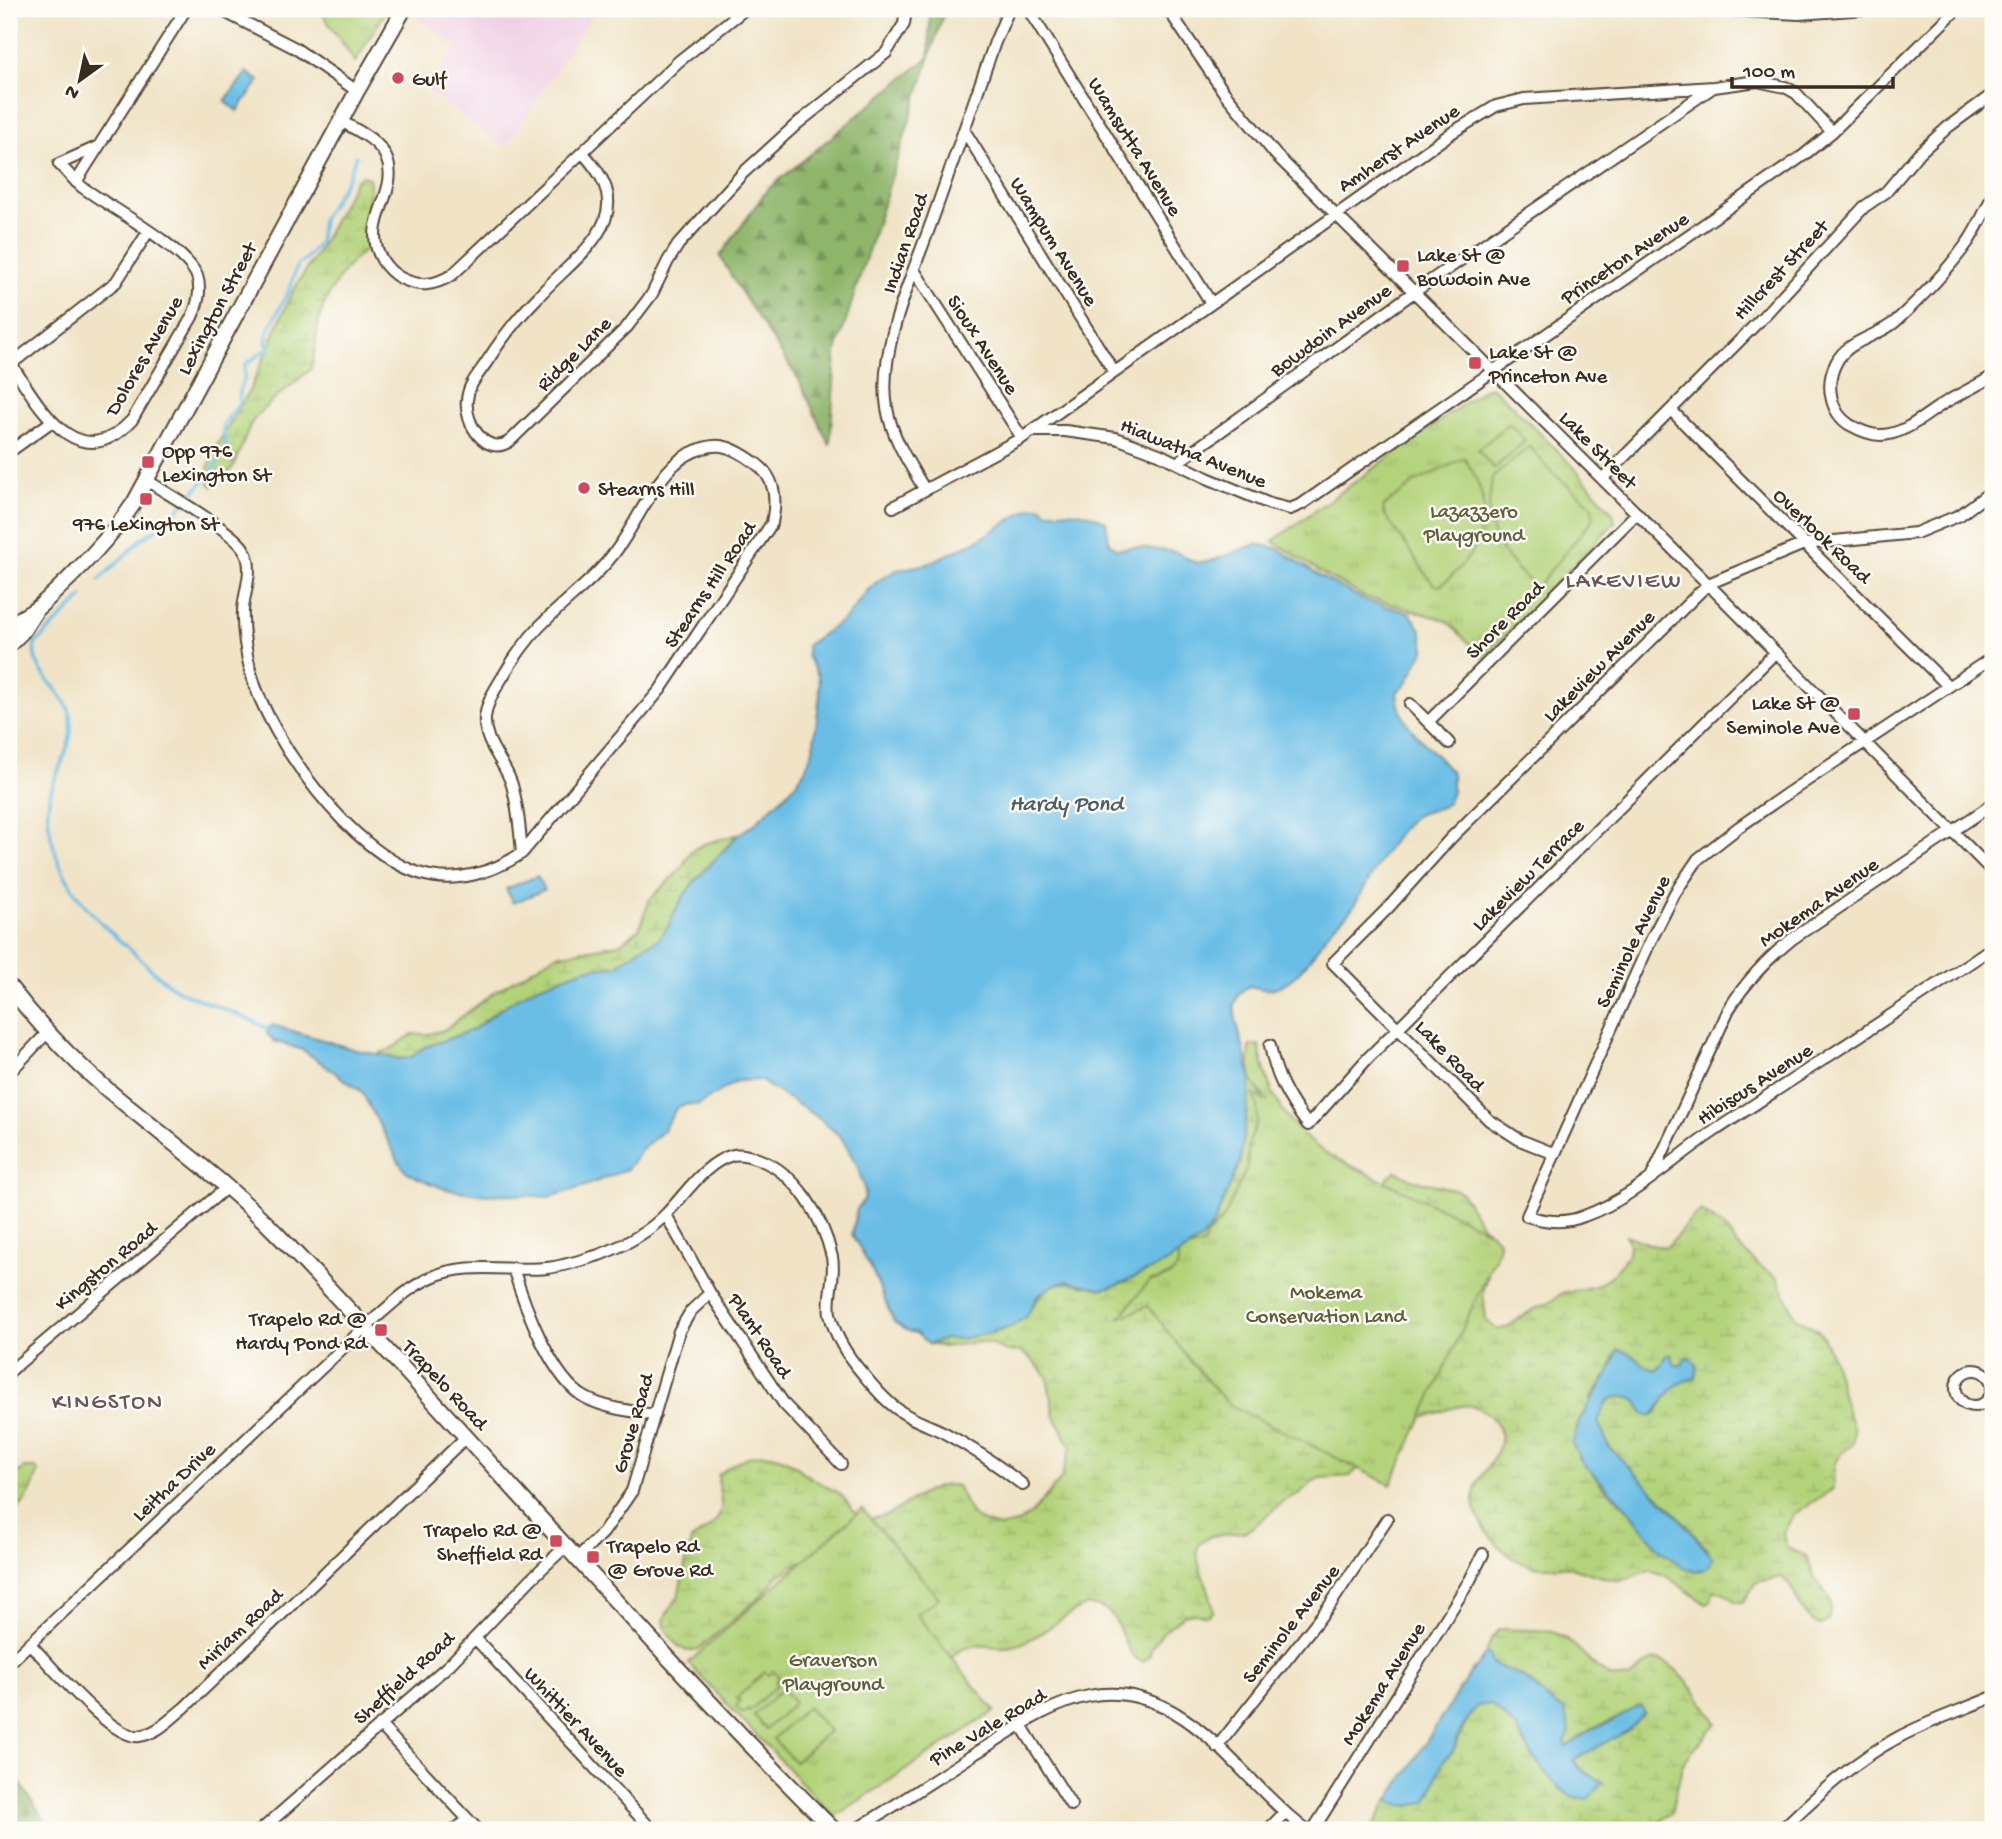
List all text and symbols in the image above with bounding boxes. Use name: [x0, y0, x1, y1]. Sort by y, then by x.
north arrow: [46, 46, 116, 116]
scale bar: [1732, 46, 1894, 90]
text: 100 m: [1742, 61, 1795, 86]
place label: Gulf: [412, 69, 448, 94]
marker: Gulf: [390, 70, 406, 86]
street label: Wamsutta Avenue: [1080, 74, 1186, 223]
text: N: [61, 78, 84, 104]
street label: Amherst Avenue: [1334, 99, 1466, 200]
street label: Wampum Avenue: [1002, 174, 1102, 313]
street label: Indian Road: [879, 189, 937, 298]
street label: Princeton Avenue: [1556, 207, 1696, 313]
street label: Hillcrest Street: [1730, 214, 1837, 327]
street label: Lexington Street: [174, 237, 266, 380]
place label: Lake St @ Bowdoin Ave: [1416, 245, 1531, 294]
marker: Lake St @ Bowdoin Ave: [1395, 258, 1411, 274]
street label: Bowdoin Avenue: [1266, 279, 1398, 385]
street label: Dolores Avenue: [101, 291, 191, 423]
street label: Sioux Avenue: [939, 291, 1023, 402]
street label: Ridge Lane: [533, 312, 619, 398]
place label: Lake St @ Princeton Ave: [1488, 342, 1609, 391]
marker: Lake St @ Princeton Ave: [1467, 355, 1483, 371]
street label: Lake Street: [1552, 407, 1643, 498]
street label: Hiawatha Avenue: [1116, 414, 1271, 496]
place label: Opp 976 Lexington St: [162, 441, 273, 490]
marker: Opp 976 Lexington St: [140, 454, 156, 470]
place label: Stearns Hill: [598, 479, 695, 504]
marker: Stearns Hill: [576, 480, 592, 496]
street label: Overlook Road: [1766, 484, 1876, 592]
marker: 976 Lexington St: [138, 491, 154, 507]
park label: Lazazzero Playground: [1423, 501, 1526, 550]
place label: 976 Lexington St: [72, 514, 221, 539]
street label: Stearns Hill Road: [660, 516, 764, 654]
district label: LAKEVIEW: [1565, 569, 1683, 596]
street label: Shore Road: [1462, 576, 1552, 666]
street label: Lakeview Avenue: [1539, 605, 1663, 729]
place label: Lake St @ Seminole Ave: [1726, 693, 1841, 742]
marker: Lake St @ Seminole Ave: [1846, 706, 1862, 722]
water label: Hardy Pond: [1009, 792, 1125, 819]
street label: Lakeview Terrace: [1468, 814, 1592, 938]
street label: Mokema Avenue: [1755, 853, 1886, 954]
street label: Seminole Avenue: [1592, 871, 1679, 1013]
street label: Lake Road: [1408, 1016, 1490, 1100]
street label: Hibiscus Avenue: [1693, 1039, 1819, 1133]
street label: Kingston Road: [51, 1217, 165, 1318]
park label: Mokema Conservation Land: [1246, 1282, 1408, 1331]
street label: Plant Road: [720, 1289, 797, 1386]
place label: Trapelo Rd @ Hardy Pond Rd: [235, 1309, 369, 1358]
marker: Trapelo Rd @ Hardy Pond Rd: [373, 1322, 389, 1338]
street label: Trapelo Road: [394, 1335, 493, 1438]
street label: Grove Road: [609, 1370, 662, 1477]
district label: KINGSTON: [52, 1390, 164, 1417]
street label: Leitha Drive: [128, 1438, 223, 1529]
place label: Trapelo Rd @ Sheffield Rd: [423, 1520, 544, 1569]
marker: Trapelo Rd @ Sheffield Rd: [548, 1533, 564, 1549]
place label: Trapelo Rd @ Grove Rd: [606, 1536, 714, 1585]
marker: Trapelo Rd @ Grove Rd: [585, 1549, 601, 1565]
street label: Seminole Avenue: [1238, 1560, 1348, 1690]
street label: Miriam Road: [193, 1583, 291, 1677]
street label: Mokema Avenue: [1337, 1618, 1433, 1751]
street label: Sheffield Road: [349, 1626, 462, 1732]
park label: Graverson Playground: [782, 1650, 885, 1699]
street label: Whittier Avenue: [517, 1663, 633, 1785]
street label: Pine Vale Road: [925, 1684, 1053, 1774]

